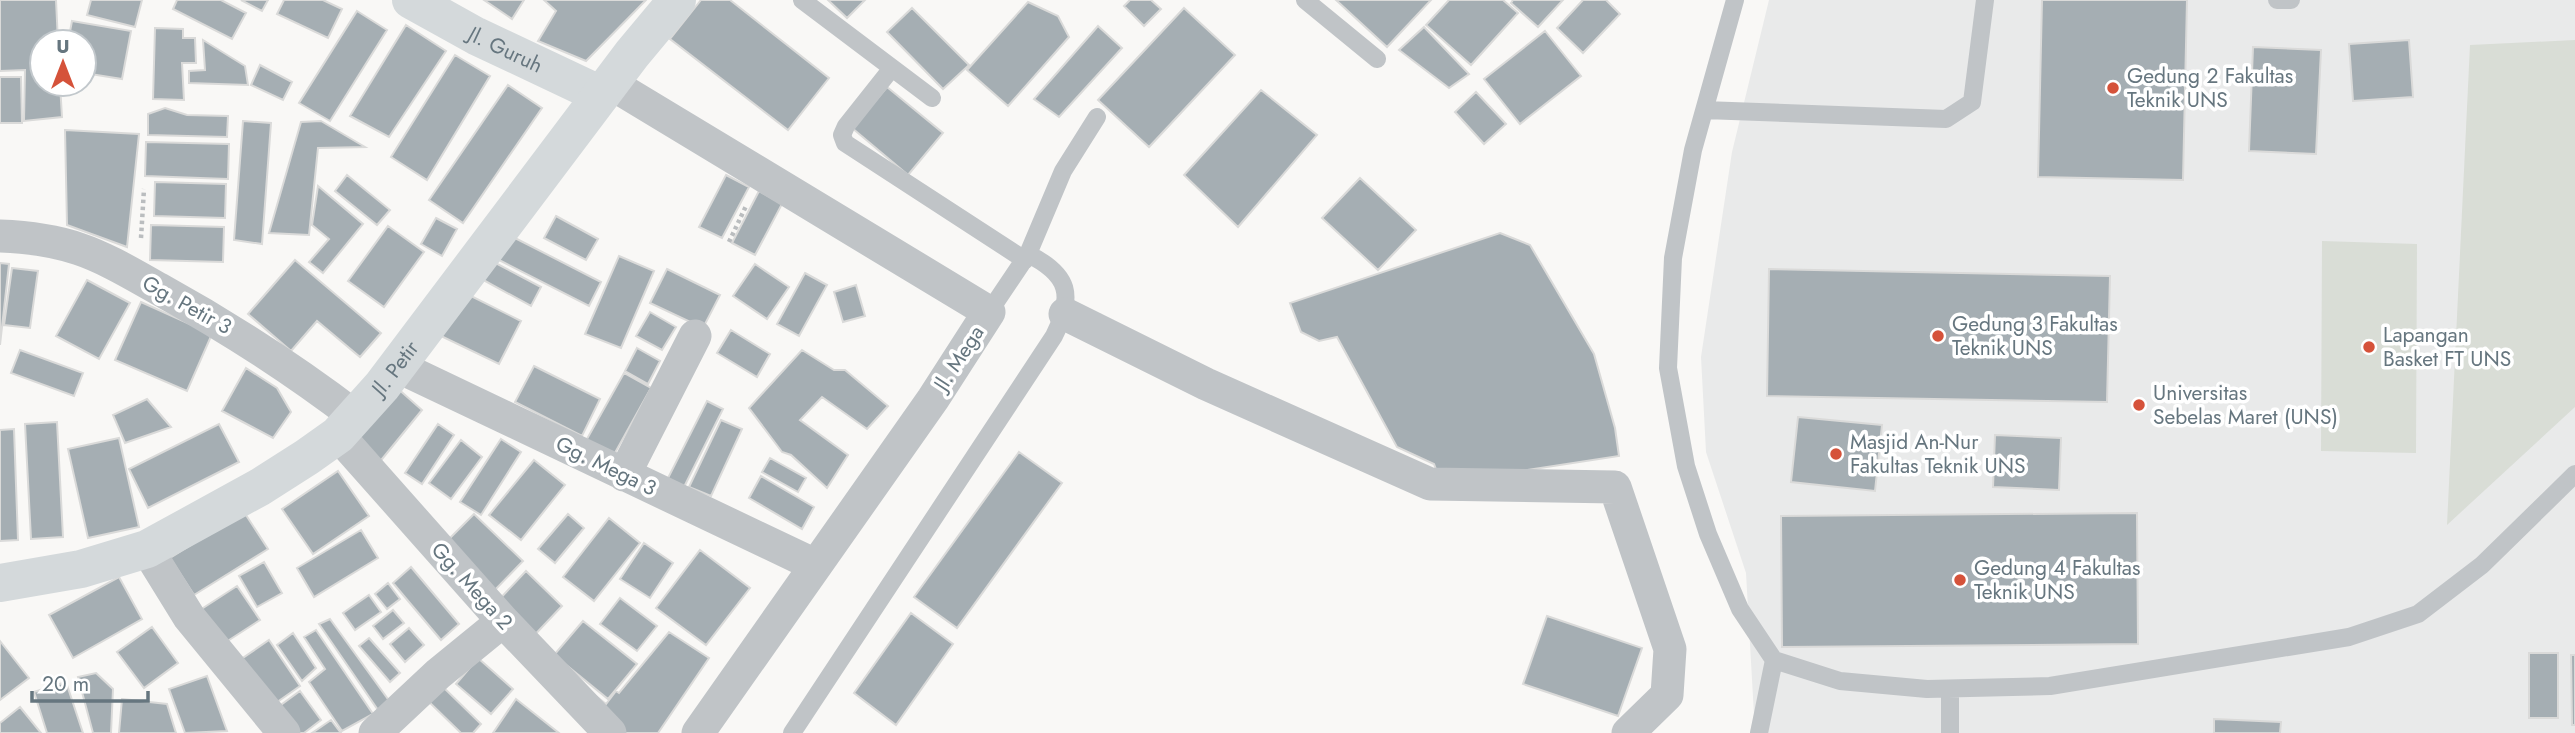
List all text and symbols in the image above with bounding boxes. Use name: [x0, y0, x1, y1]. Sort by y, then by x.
street label: Jl. Guruh: [460, 18, 548, 80]
north arrow: [28, 28, 98, 98]
text: U: [56, 33, 70, 60]
place label: Gedung 2 Fakultas Teknik UNS: [2127, 61, 2293, 115]
marker: Gedung 2 Fakultas Teknik UNS: [2105, 80, 2121, 96]
street label: Gg. Petir 3: [137, 268, 237, 342]
place label: Gedung 3 Fakultas Teknik UNS: [1952, 309, 2118, 363]
street label: Jl. Mega: [925, 319, 991, 399]
place label: Lapangan Basket FT UNS: [2383, 320, 2511, 374]
marker: Gedung 3 Fakultas Teknik UNS: [1930, 328, 1946, 344]
street label: Jl. Petir: [363, 334, 427, 405]
marker: Lapangan Basket FT UNS: [2361, 339, 2377, 355]
place label: Universitas Sebelas Maret (UNS): [2153, 378, 2338, 432]
marker: Universitas Sebelas Maret (UNS): [2131, 397, 2147, 413]
place label: Masjid An-Nur Fakultas Teknik UNS: [1850, 427, 2025, 481]
street label: Gg. Mega 3: [551, 429, 661, 503]
marker: Masjid An-Nur Fakultas Teknik UNS: [1828, 446, 1844, 462]
street label: Gg. Mega 2: [424, 535, 520, 637]
place label: Gedung 4 Fakultas Teknik UNS: [1974, 553, 2140, 607]
marker: Gedung 4 Fakultas Teknik UNS: [1952, 572, 1968, 588]
scale bar: [32, 660, 147, 704]
text: 20 m: [42, 669, 89, 699]

